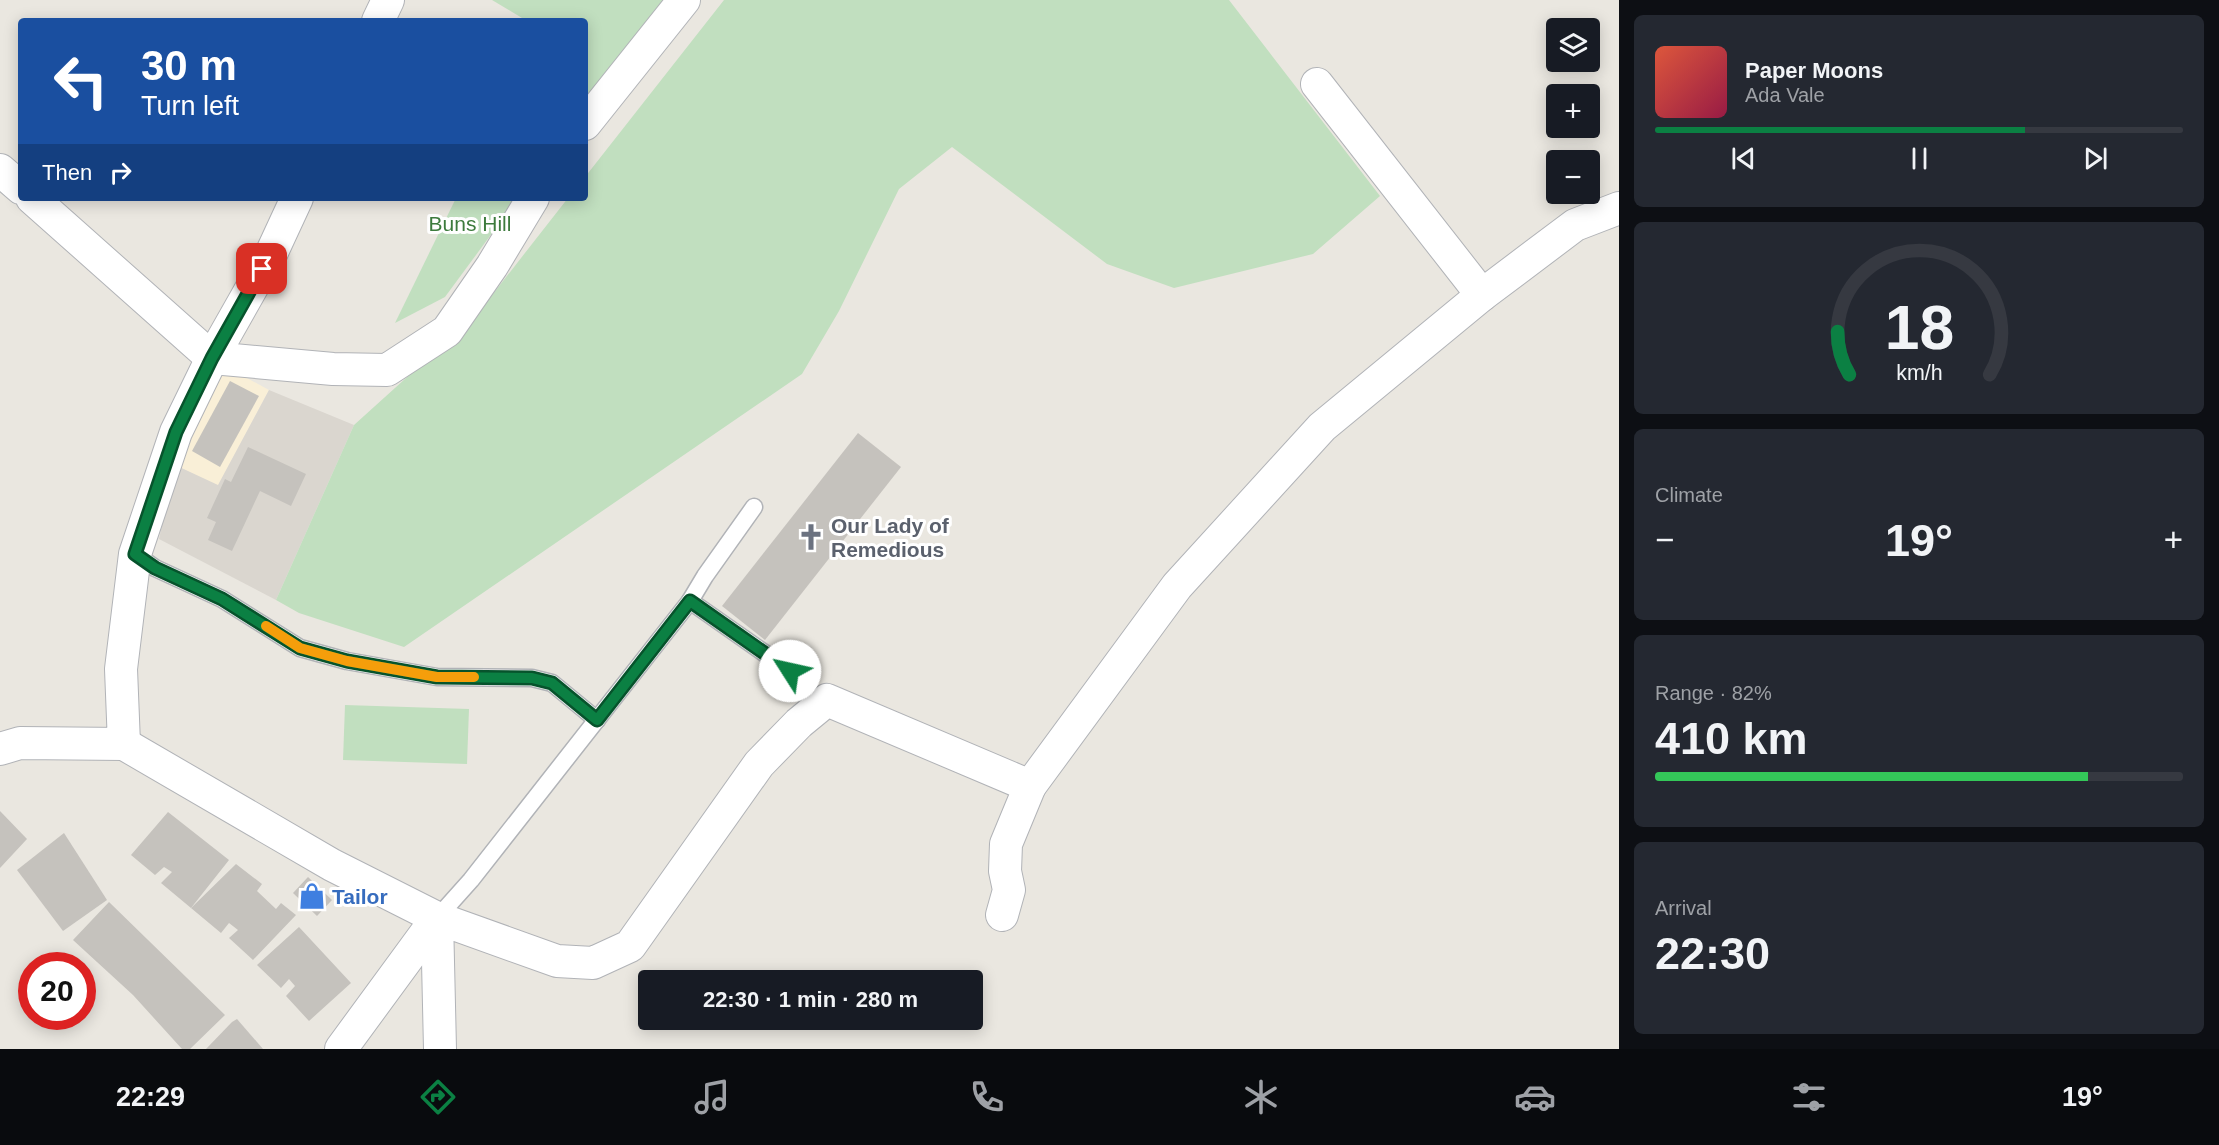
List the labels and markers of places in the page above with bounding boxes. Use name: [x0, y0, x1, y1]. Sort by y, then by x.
pin: [236, 243, 287, 294]
place label: Our Lady of Remedious: [831, 514, 950, 561]
church icon: Our Lady of Remedious: [796, 522, 826, 552]
shop icon: Tailor: [297, 881, 327, 911]
place label: Tailor: [332, 885, 388, 908]

